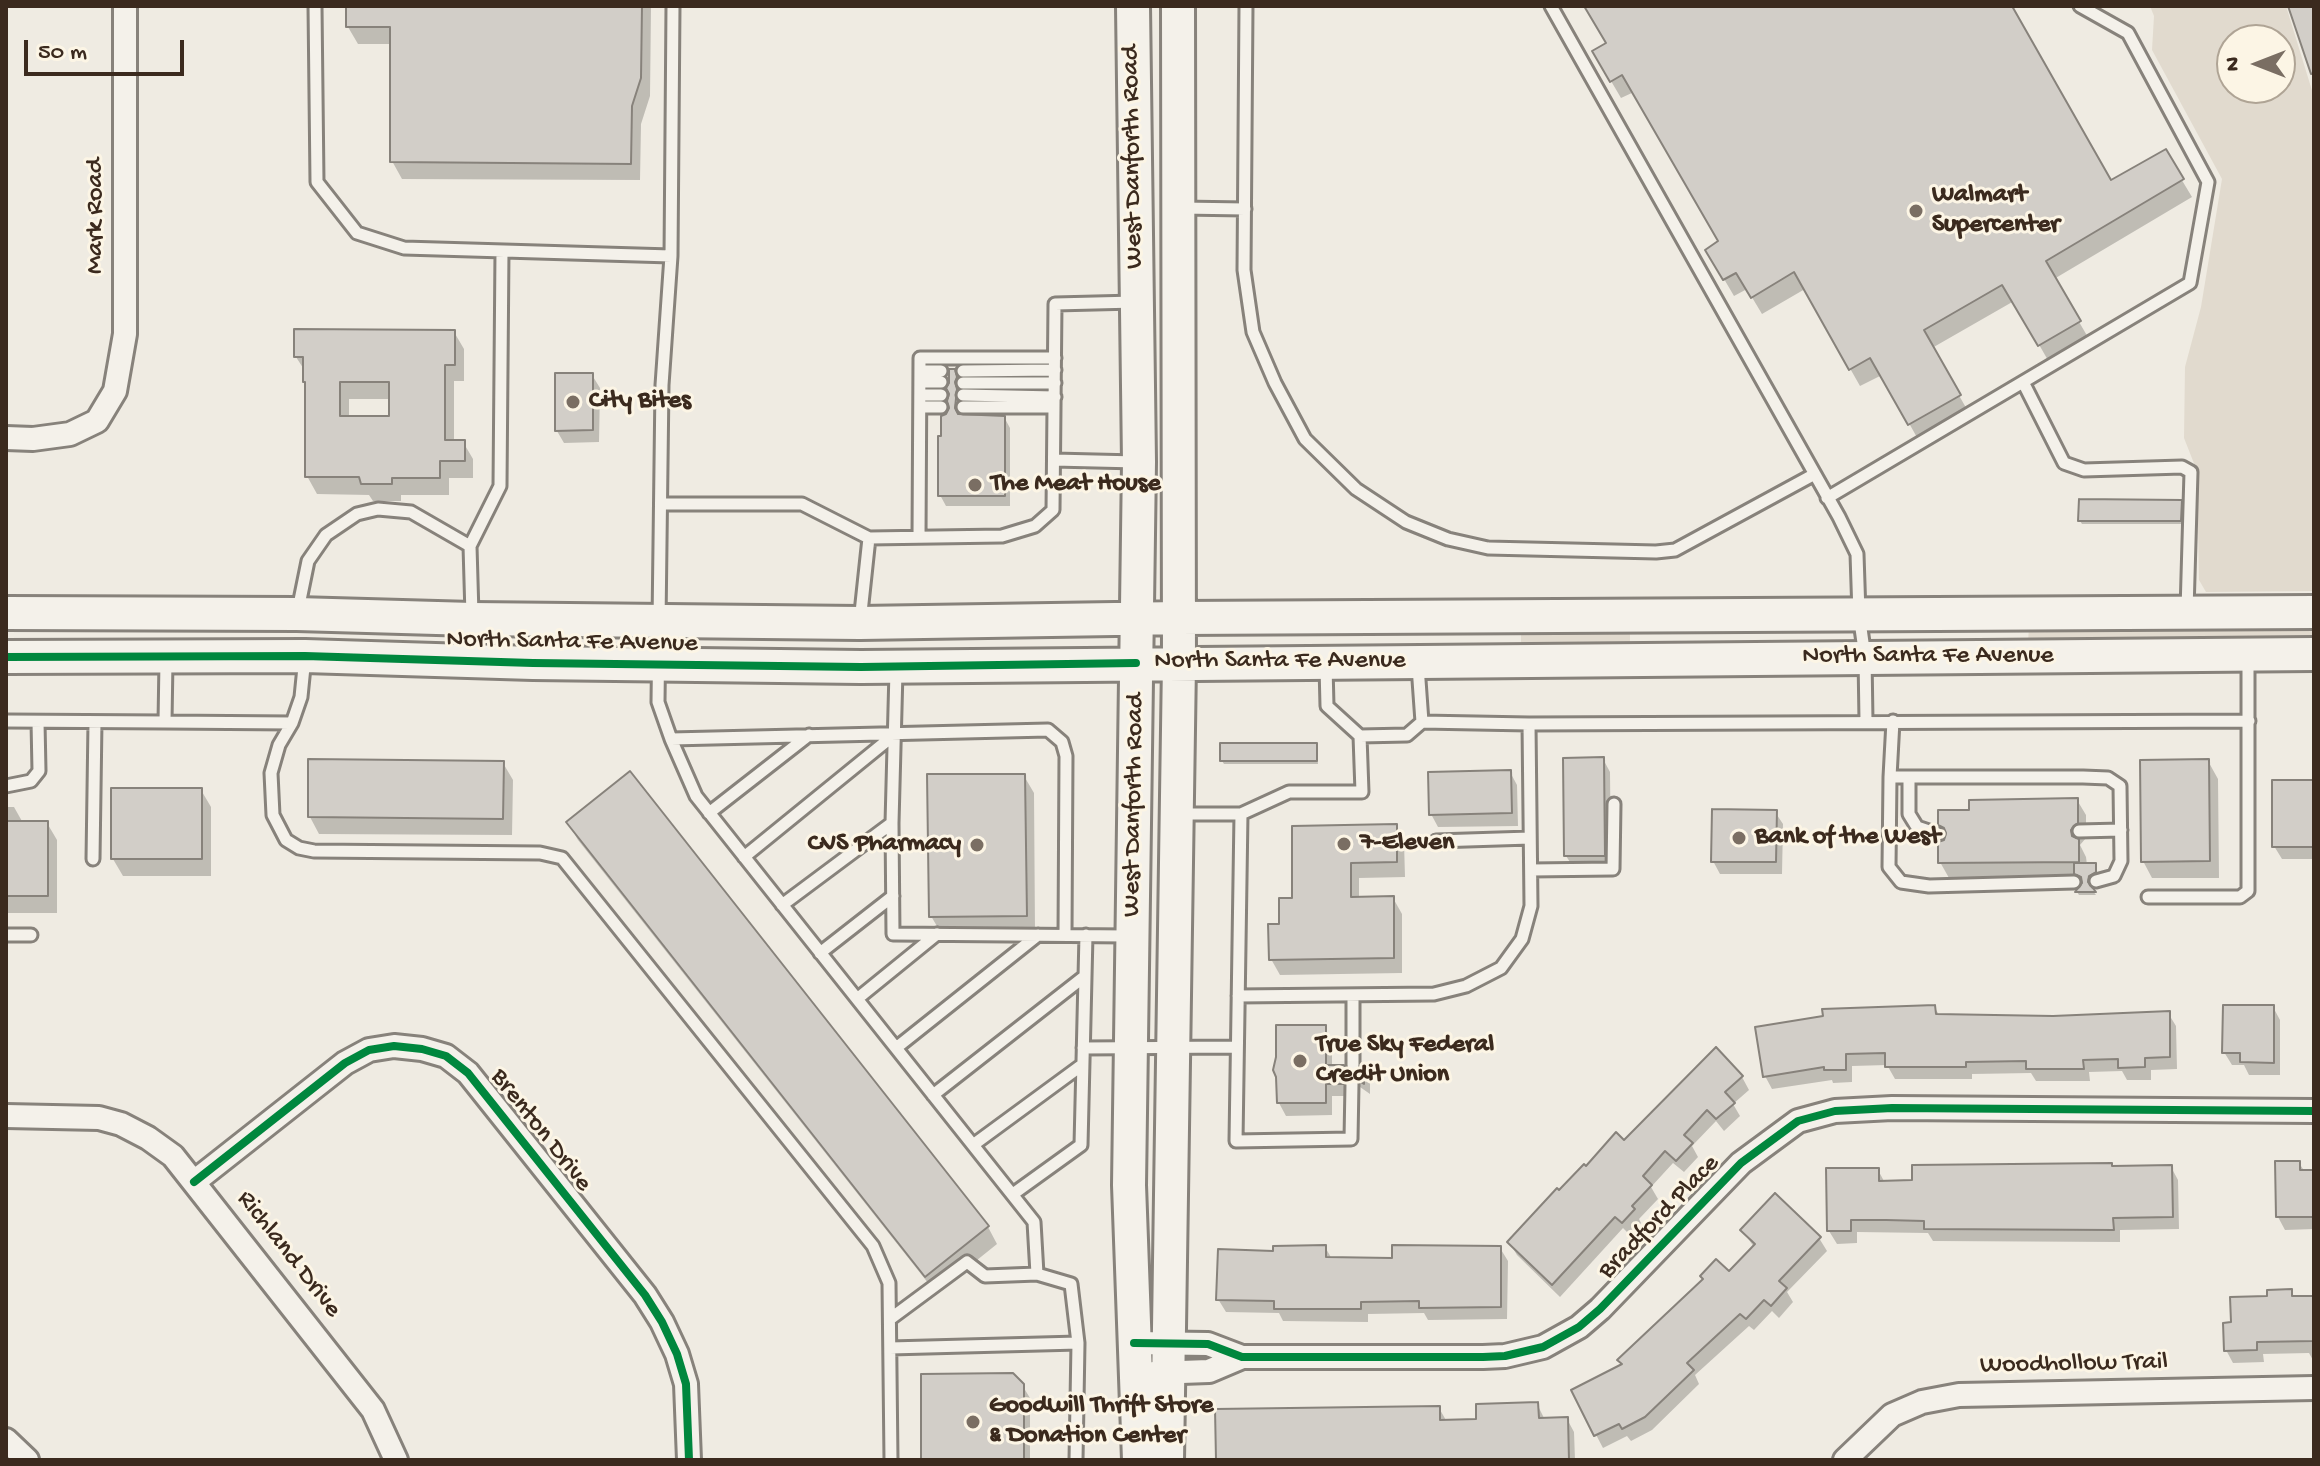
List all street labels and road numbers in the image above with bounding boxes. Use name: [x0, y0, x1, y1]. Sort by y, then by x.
street label: West Danforth Road: [1116, 45, 1152, 269]
street label: Mark Road: [81, 158, 113, 274]
street label: North Santa Fe Avenue: [446, 625, 698, 661]
street label: North Santa Fe Avenue: [1802, 641, 2054, 673]
street label: North Santa Fe Avenue: [1154, 646, 1406, 678]
street label: West Danforth Road: [1117, 693, 1153, 917]
street label: Brenton Drive: [482, 1063, 598, 1199]
street label: Bradford Place: [1593, 1149, 1727, 1287]
street label: Richland Drive: [229, 1185, 347, 1325]
street label: Woodhollow Trail: [1980, 1348, 2168, 1382]

